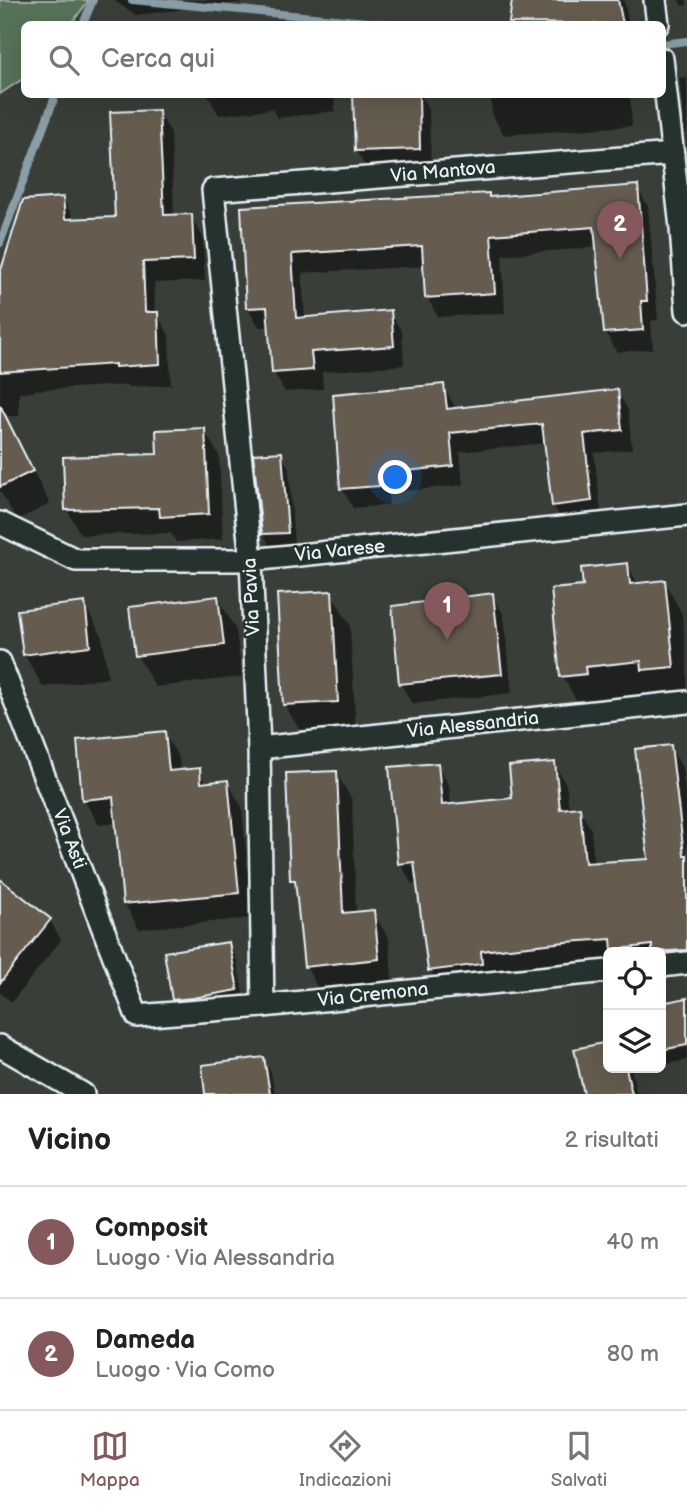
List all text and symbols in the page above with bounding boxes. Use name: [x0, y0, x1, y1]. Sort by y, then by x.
search box: [21, 21, 666, 98]
icon: search: [45, 41, 83, 79]
text: Cerca qui: [101, 44, 215, 75]
street label: Via Mantova: [389, 156, 497, 188]
pin: 2: [597, 201, 643, 259]
your location: [378, 460, 412, 494]
street label: Via Varese: [294, 535, 386, 567]
street label: Via Pavia: [238, 557, 266, 637]
pin: 1: [424, 582, 470, 640]
street label: Via Alessandria: [406, 707, 540, 743]
street label: Via Asti: [47, 806, 91, 872]
map controls: [603, 947, 666, 1073]
button: locate: [603, 947, 666, 1010]
street label: Via Cremona: [316, 978, 430, 1012]
button: layers: [603, 1010, 666, 1073]
text: Vicino: [28, 1122, 111, 1158]
text: 2 risultati: [564, 1126, 659, 1154]
text: Composit: [95, 1213, 208, 1244]
text: 1: [46, 1228, 56, 1256]
text: 40 m: [606, 1228, 659, 1256]
text: Luogo · Via Alessandria: [95, 1244, 335, 1272]
text: Dameda: [95, 1325, 195, 1356]
text: 2: [44, 1340, 58, 1368]
text: 80 m: [607, 1340, 659, 1368]
text: Luogo · Via Como: [95, 1356, 275, 1384]
tab: Mappa: [80, 1427, 140, 1492]
tab: Indicazioni: [299, 1427, 391, 1492]
tab: Salvati: [551, 1427, 607, 1492]

